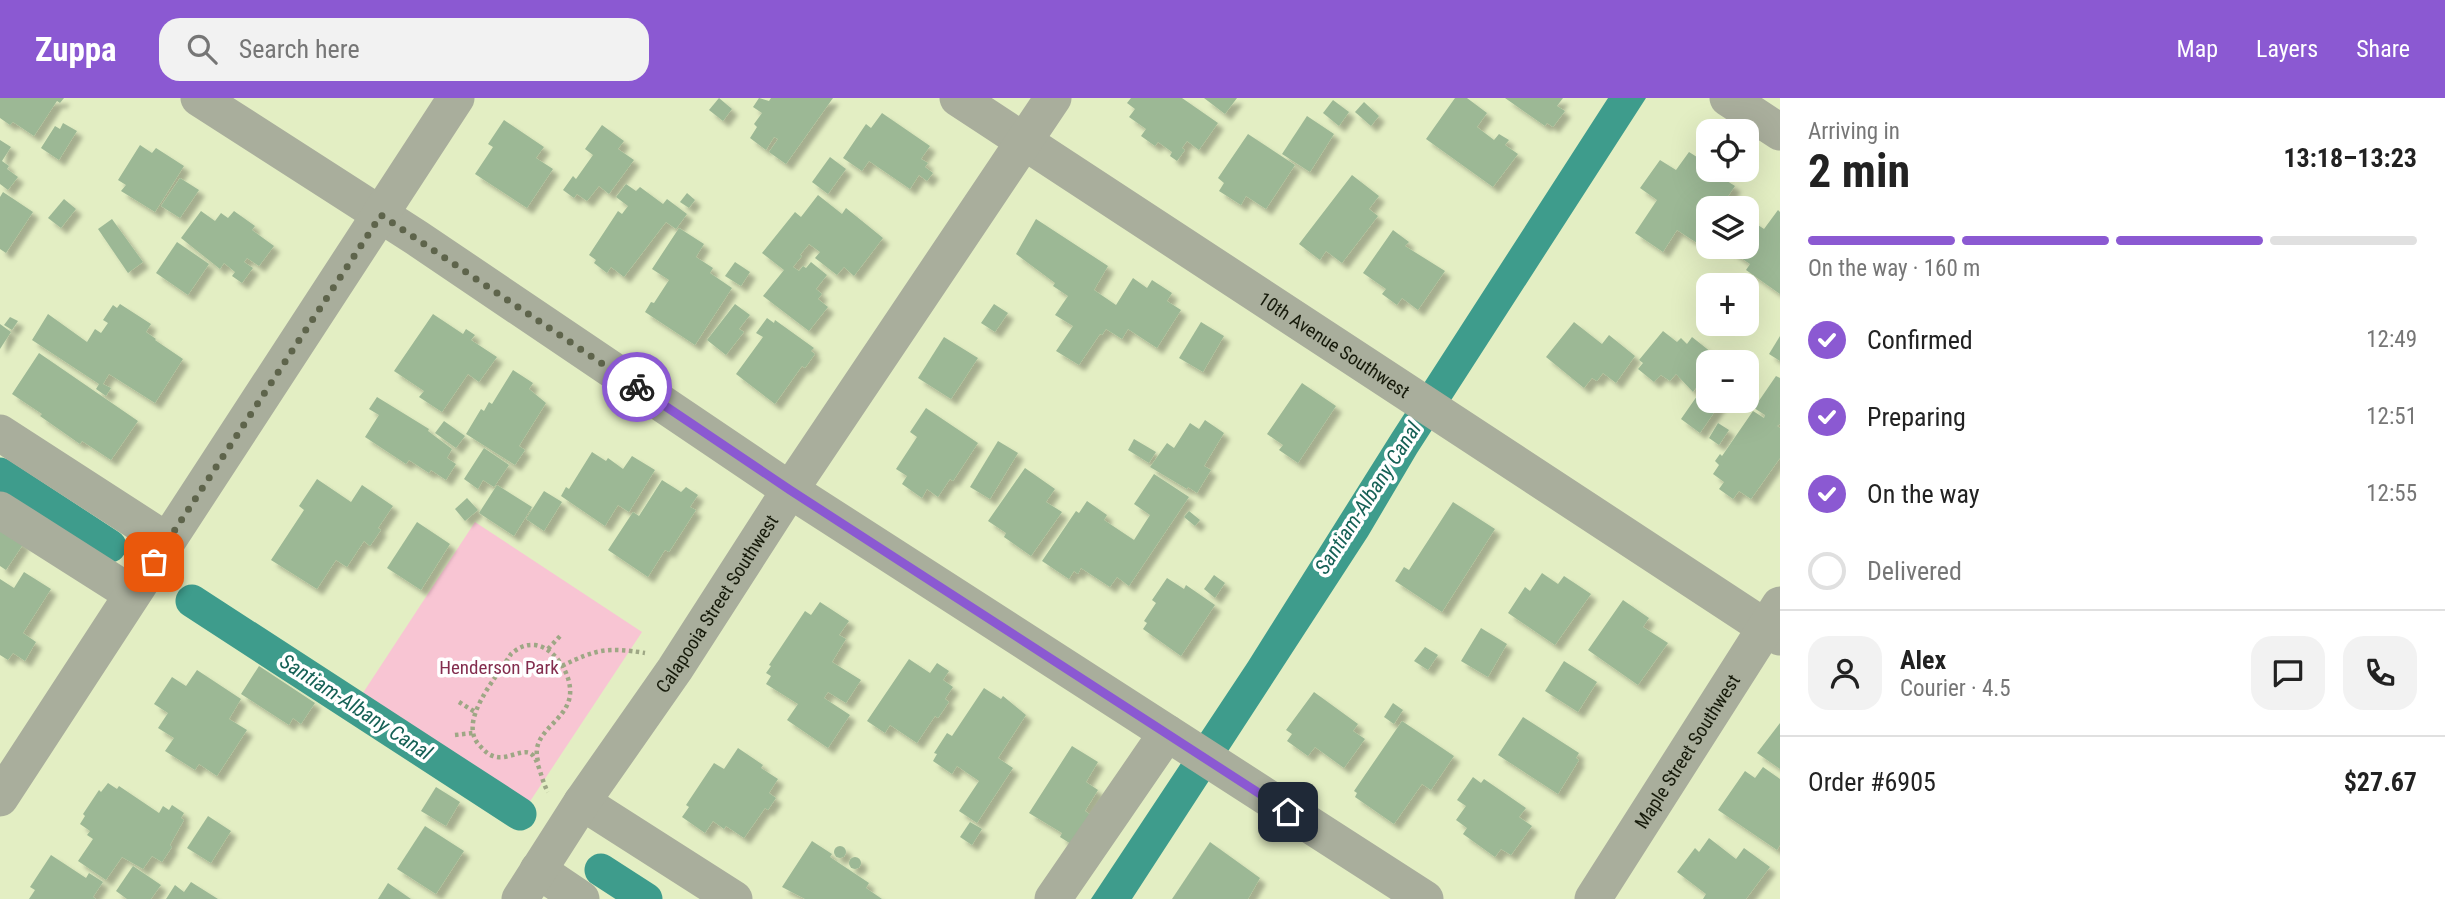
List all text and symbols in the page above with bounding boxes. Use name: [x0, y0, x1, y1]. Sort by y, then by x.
search box: [159, 18, 649, 81]
text: Zuppa: [35, 30, 117, 69]
icon: search: [183, 30, 221, 68]
text: Search here: [239, 34, 360, 64]
text: Map: [2177, 35, 2218, 63]
text: Layers: [2256, 35, 2318, 63]
text: Share: [2356, 35, 2410, 63]
text: Arriving in: [1808, 118, 1900, 145]
map controls: [1696, 119, 1759, 413]
button: locate: [1696, 119, 1759, 182]
text: 13:18–13:23: [2283, 143, 2417, 173]
text: 2 min: [1808, 144, 1910, 198]
button: layers: [1696, 196, 1759, 259]
text: On the way · 160 m: [1808, 255, 1980, 282]
button: +: [1696, 273, 1759, 336]
street label: 10th Avenue Southwest: [1254, 287, 1414, 403]
icon: check: [1808, 321, 1846, 359]
text: Confirmed: [1867, 325, 1973, 355]
text: 12:49: [2366, 326, 2417, 353]
button: −: [1696, 350, 1759, 413]
courier: [602, 352, 672, 422]
icon: bike: [618, 368, 656, 406]
icon: check: [1808, 398, 1846, 436]
text: Preparing: [1867, 402, 1966, 432]
text: 12:51: [2366, 403, 2417, 430]
water label: Santiam-Albany Canal: [1310, 417, 1426, 578]
icon: check: [1808, 475, 1846, 513]
text: On the way: [1867, 479, 1980, 509]
text: 12:55: [2366, 480, 2417, 507]
street label: Calapooia Street Southwest: [651, 510, 783, 697]
pin: [124, 532, 184, 592]
icon: bag: [135, 543, 173, 581]
text: Delivered: [1867, 556, 1962, 586]
button: person: [1808, 636, 1882, 710]
button: chat: [2251, 636, 2325, 710]
button: phone: [2343, 636, 2417, 710]
text: Alex: [1900, 645, 1946, 675]
water label: Santiam-Albany Canal: [276, 649, 437, 765]
park label: Henderson Park: [439, 656, 559, 679]
street label: Maple Street Southwest: [1630, 670, 1745, 833]
text: Courier · 4.5: [1900, 675, 2011, 702]
text: Order #6905: [1808, 767, 1936, 797]
text: $27.67: [2344, 767, 2417, 797]
pin: [1258, 782, 1318, 842]
icon: home: [1269, 793, 1307, 831]

